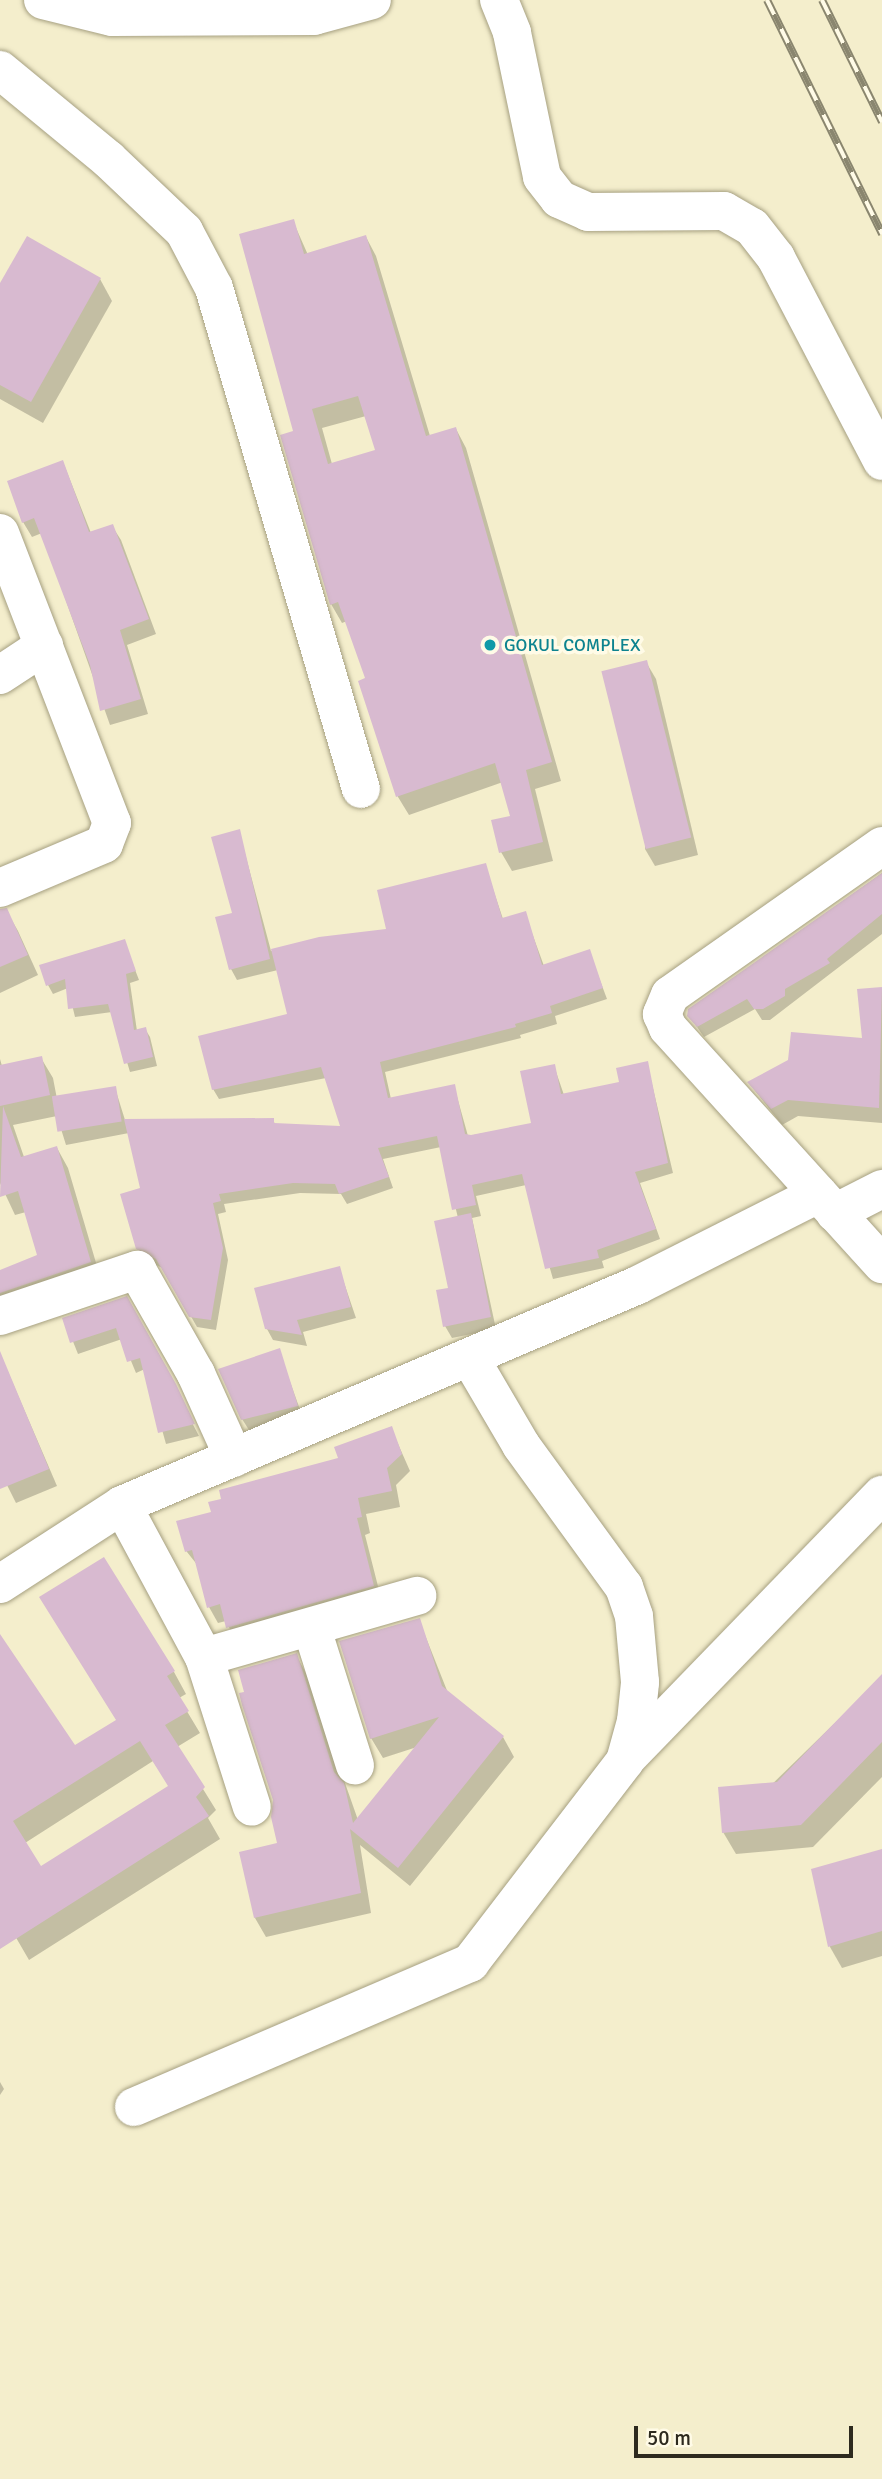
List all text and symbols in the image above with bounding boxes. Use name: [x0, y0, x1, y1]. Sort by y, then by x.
place label: GOKUL COMPLEX: [504, 634, 641, 656]
marker: GOKUL COMPLEX: [482, 637, 498, 653]
scale bar: [637, 2412, 856, 2456]
text: 50 m: [647, 2425, 691, 2451]

